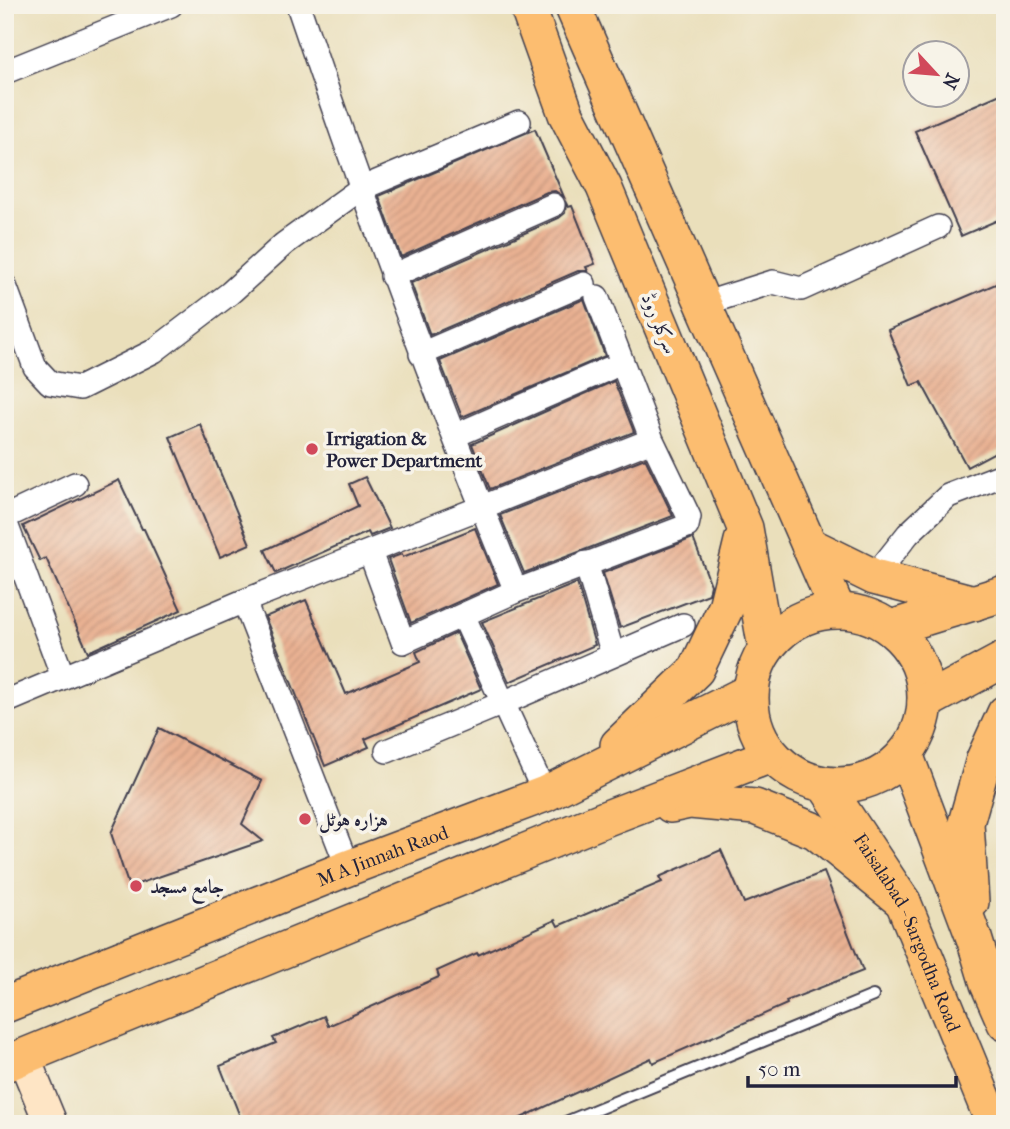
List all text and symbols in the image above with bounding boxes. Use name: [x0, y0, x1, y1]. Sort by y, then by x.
north arrow: [902, 38, 972, 108]
text: N: [937, 70, 963, 93]
street label: سرکلر روڈ: [636, 290, 682, 357]
place label: Irrigation & Power Department: [326, 428, 483, 472]
marker: Irrigation & Power Department: [304, 441, 320, 457]
place label: ہزارہ ہوٹل: [319, 809, 388, 833]
marker: ہزارہ ہوٹل: [297, 811, 313, 827]
street label: M A Jinnah Raod: [314, 821, 452, 891]
street label: Faisalabad - Sargodha Road: [849, 830, 965, 1036]
place label: جامع مسجد: [150, 876, 224, 904]
marker: جامع مسجد: [128, 878, 144, 894]
scale bar: [748, 1045, 956, 1089]
text: 50 m: [758, 1057, 801, 1081]

